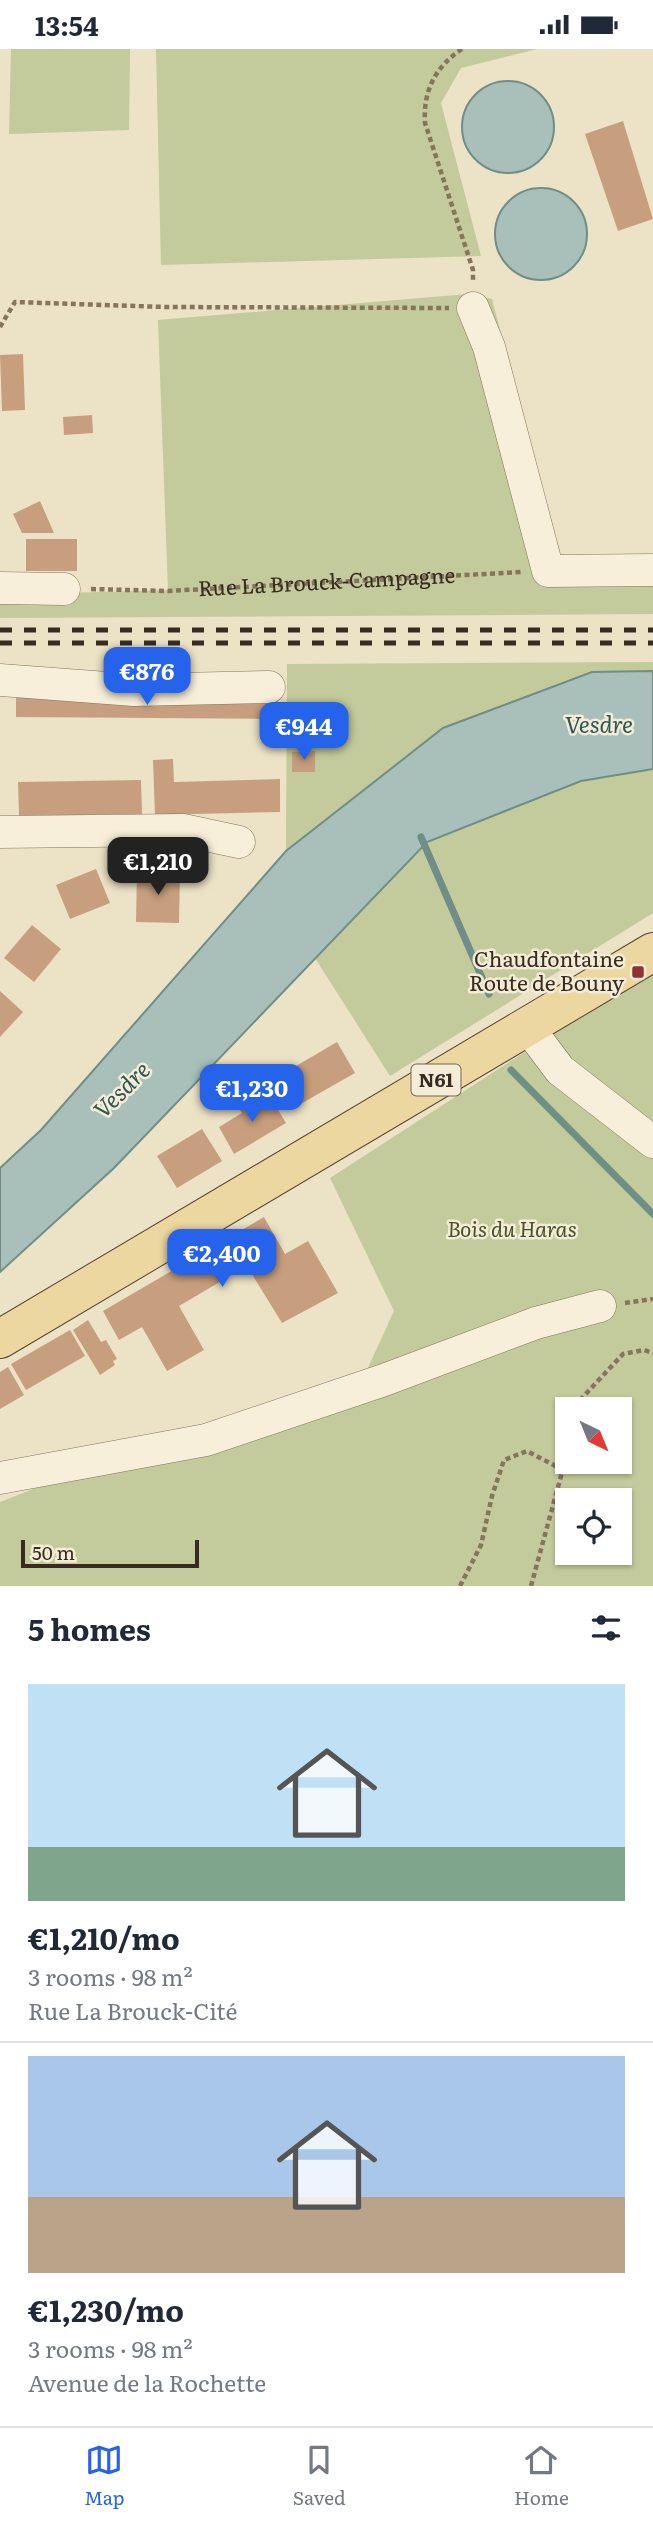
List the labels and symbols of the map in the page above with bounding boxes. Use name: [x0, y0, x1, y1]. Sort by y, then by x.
street label: Rue La Brouck-Campagne: [197, 558, 456, 602]
pin: €876: [106, 647, 188, 707]
pin: €944: [263, 703, 345, 762]
water label: Vesdre: [565, 706, 633, 740]
pin: €1,210: [101, 837, 215, 897]
place label: Chaudfontaine Route de Bouny: [469, 942, 625, 997]
marker: Chaudfontaine Route de Bouny: [630, 964, 646, 980]
water label: Vesdre: [84, 1052, 157, 1125]
road number: N61: [412, 1064, 460, 1095]
pin: €1,230: [195, 1065, 309, 1124]
park label: Bois du Haras: [447, 1212, 577, 1243]
pin: €2,400: [165, 1229, 279, 1289]
north arrow: [555, 1397, 632, 1473]
scale bar: [21, 1537, 200, 1569]

